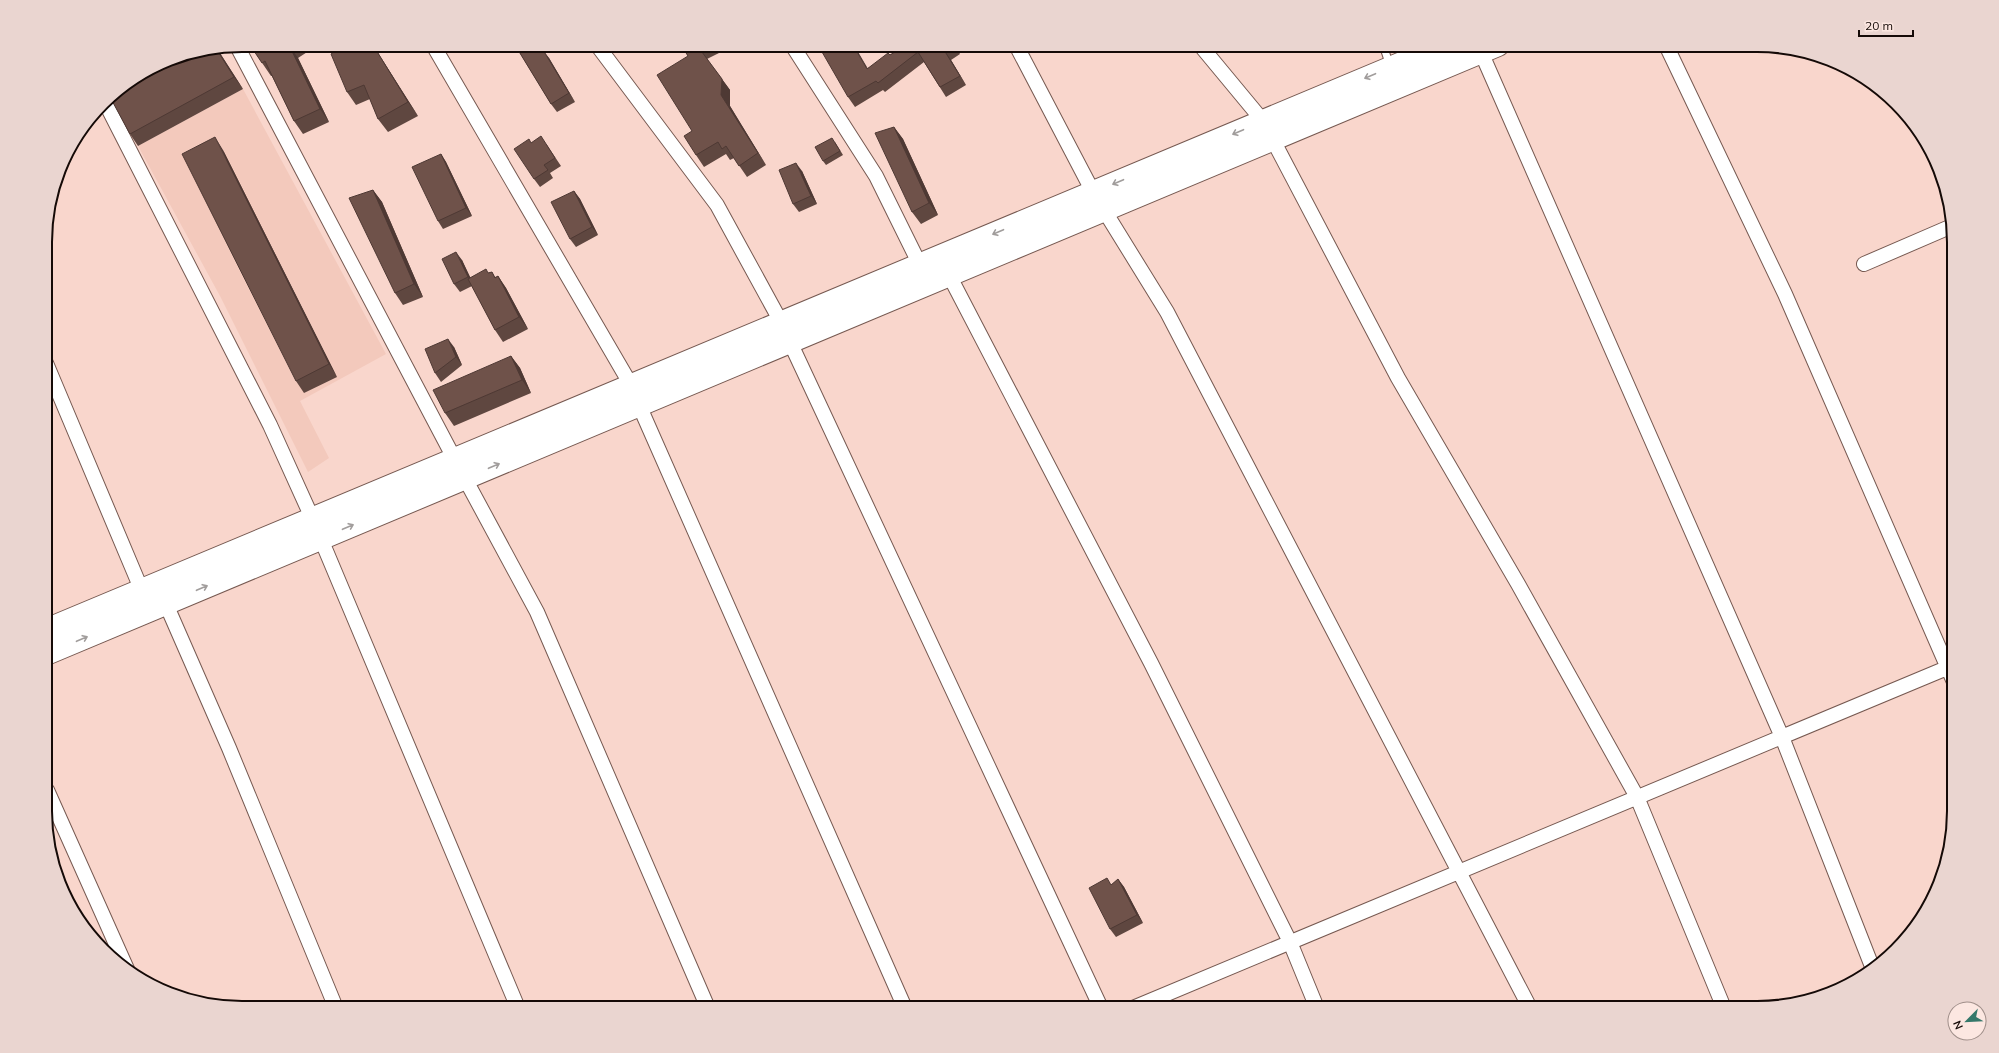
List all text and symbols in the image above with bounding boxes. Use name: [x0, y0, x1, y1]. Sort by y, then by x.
scale bar: [1859, 12, 1913, 38]
text: 20 m: [1865, 18, 1893, 33]
one-way arrow: [1365, 73, 1377, 80]
one-way arrow: [1232, 128, 1244, 136]
one-way arrow: [1112, 178, 1124, 186]
one-way arrow: [992, 229, 1004, 237]
one-way arrow: [487, 462, 499, 469]
one-way arrow: [341, 523, 353, 531]
one-way arrow: [196, 584, 208, 592]
one-way arrow: [76, 634, 88, 642]
north arrow: [1947, 1001, 1987, 1041]
text: N: [1950, 1018, 1966, 1032]

